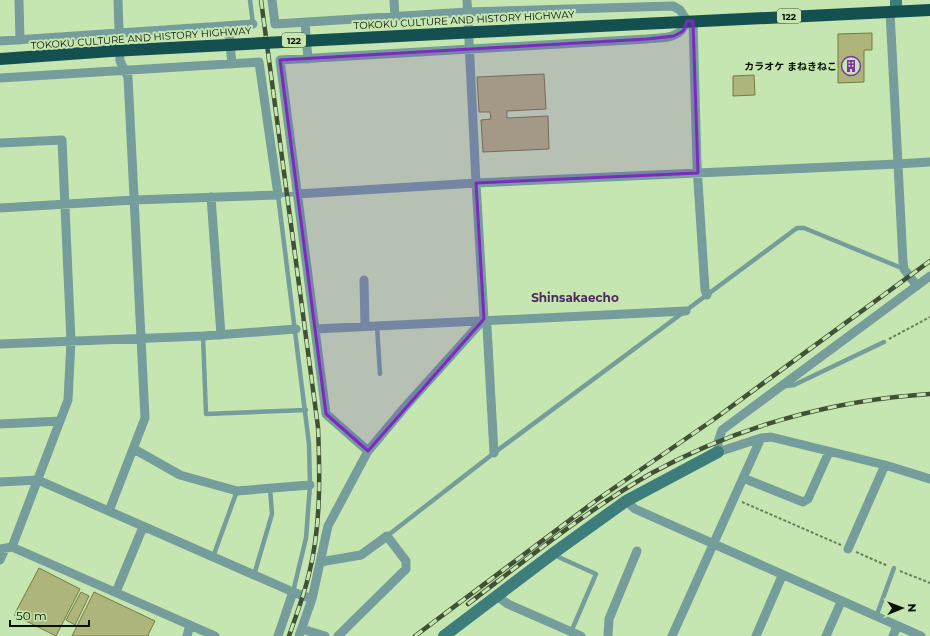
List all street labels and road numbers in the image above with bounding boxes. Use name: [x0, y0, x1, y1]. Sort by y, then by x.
street label: TOKOKU CULTURE AND HISTORY HIGHWAY: [353, 8, 575, 32]
road number: 122: [777, 9, 801, 23]
street label: TOKOKU CULTURE AND HISTORY HIGHWAY: [30, 24, 252, 52]
road number: 122: [282, 33, 306, 47]

